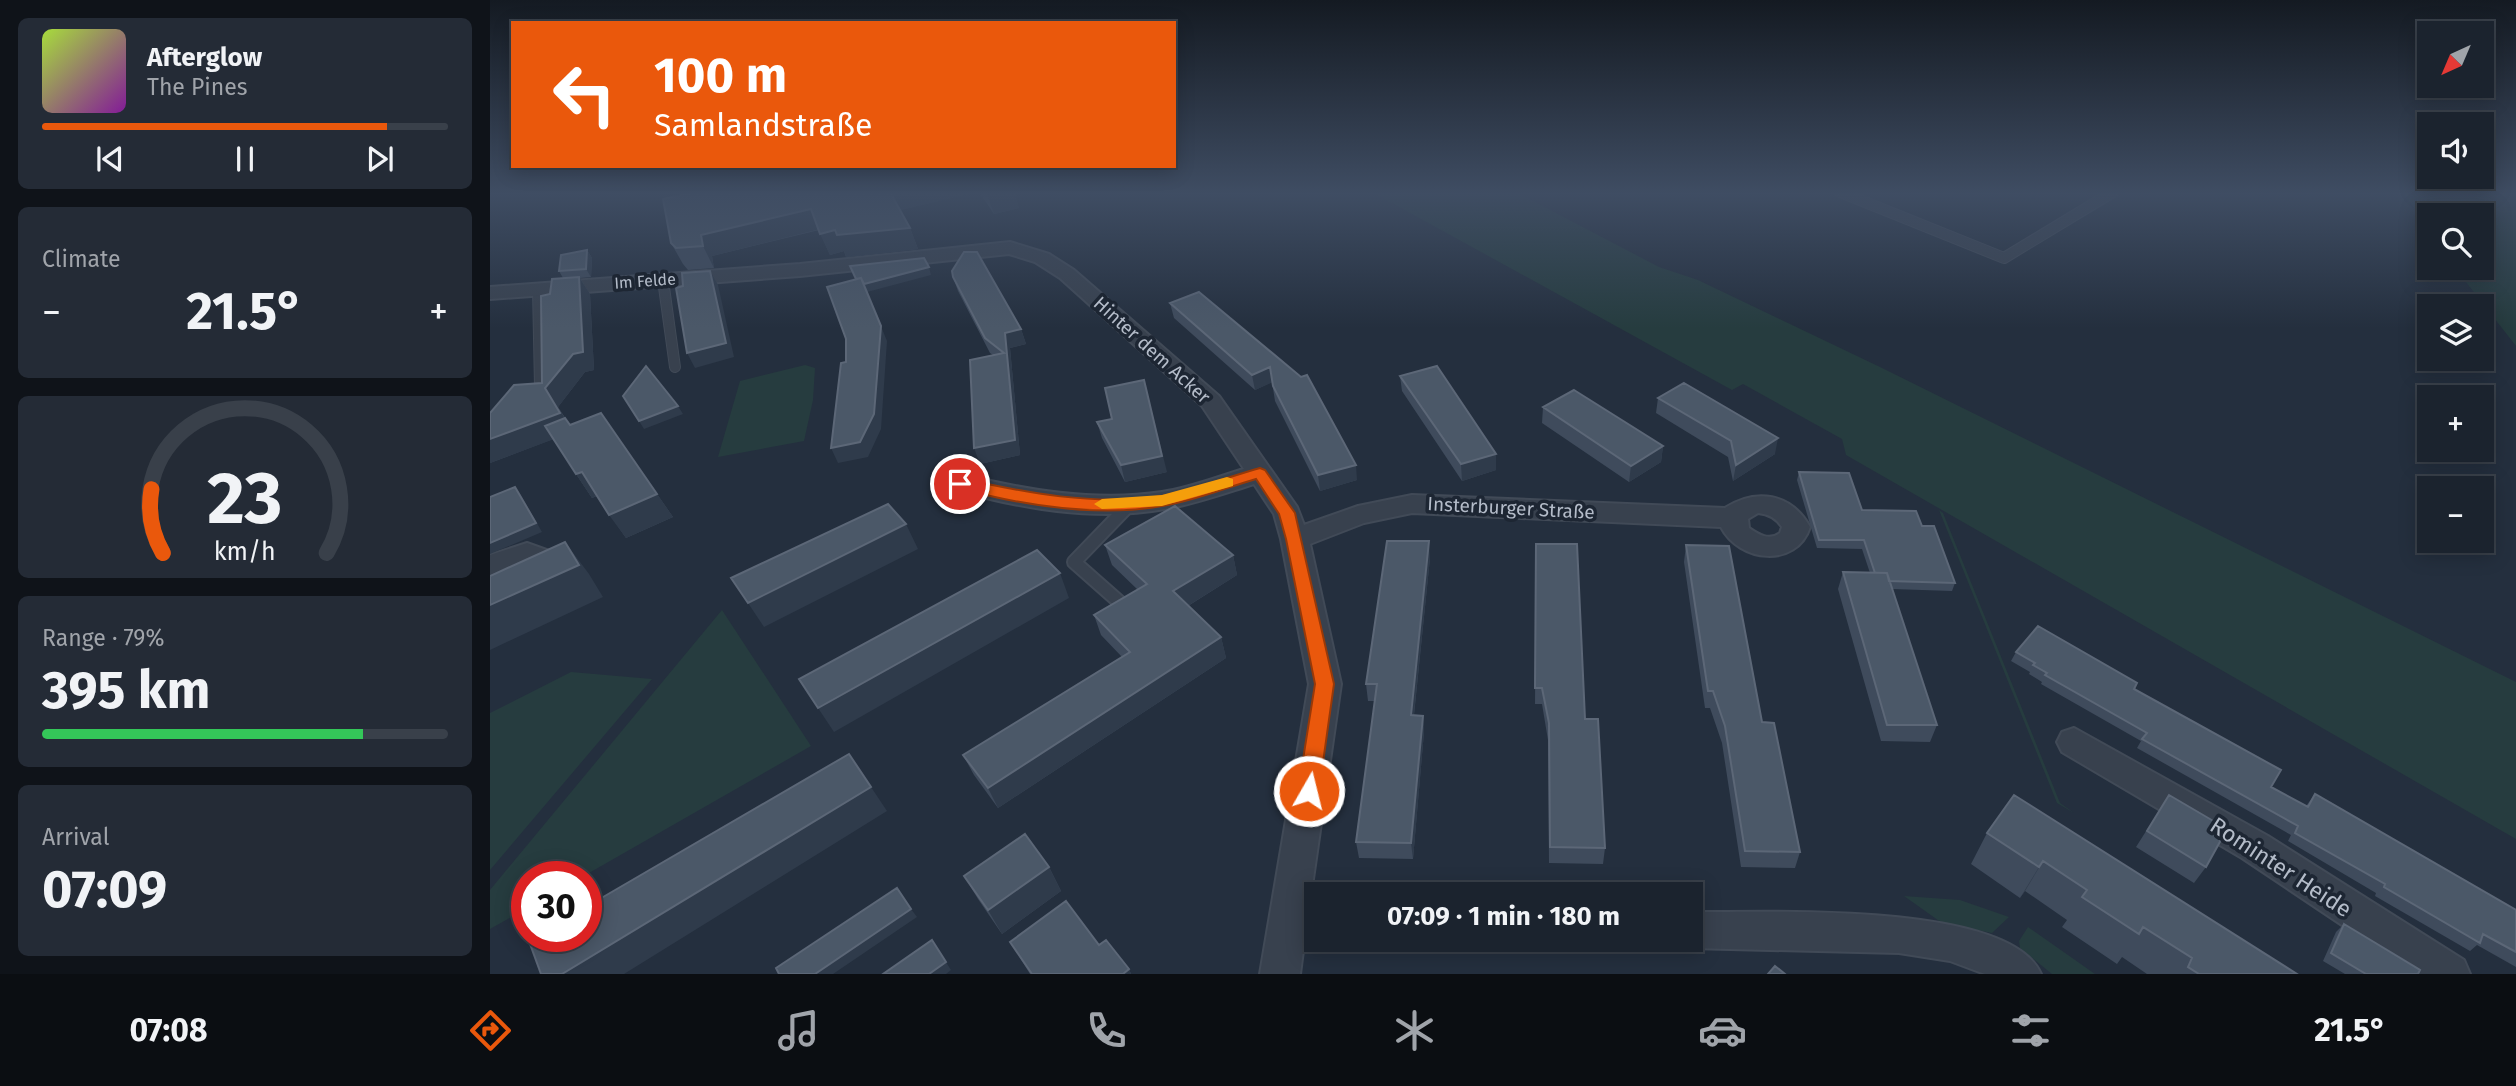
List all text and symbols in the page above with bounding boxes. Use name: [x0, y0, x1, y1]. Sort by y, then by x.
north arrow: [2417, 21, 2494, 98]
map controls: [2417, 21, 2494, 553]
text: Afterglow: [147, 42, 262, 73]
text: 100 m: [654, 46, 787, 105]
icon: left: [539, 49, 630, 140]
text: The Pines: [147, 73, 248, 101]
text: Samlandstraße: [654, 106, 872, 144]
button: sound: [2417, 112, 2494, 189]
icon: previous: [91, 140, 129, 178]
icon: pause: [226, 140, 264, 178]
icon: next: [361, 140, 399, 178]
button: search: [2417, 203, 2494, 280]
text: Climate: [42, 245, 121, 273]
street label: Im Felde: [614, 269, 676, 293]
text: 21.5°: [186, 280, 304, 343]
text: −: [42, 289, 61, 335]
text: +: [429, 289, 448, 335]
street label: Hinter dem Acker: [1089, 292, 1216, 409]
button: layers: [2417, 294, 2494, 371]
button: +: [2417, 385, 2494, 462]
pin: [930, 454, 990, 514]
text: 23: [207, 455, 283, 542]
icon: arrive: [941, 465, 979, 503]
button: −: [2417, 476, 2494, 553]
street label: Insterburger Straße: [1427, 492, 1595, 524]
text: km/h: [214, 537, 276, 567]
text: Range · 79%: [42, 624, 164, 652]
text: 395 km: [42, 659, 210, 722]
position arrow: [1272, 754, 1346, 828]
street label: Rominter Heide: [2205, 811, 2357, 923]
text: Arrival: [42, 823, 109, 851]
text: 07:09: [42, 858, 167, 921]
speed limit sign: 30: [511, 861, 602, 952]
text: 07:09 · 1 min · 180 m: [1387, 901, 1620, 932]
icon: directions: [466, 1006, 515, 1055]
icon: music: [774, 1006, 823, 1055]
icon: phone: [1082, 1006, 1131, 1055]
icon: climate: [1390, 1006, 1439, 1055]
icon: car: [1698, 1006, 1747, 1055]
icon: filters: [2006, 1006, 2055, 1055]
text: 07:08: [129, 1011, 208, 1049]
text: 21.5°: [2314, 1011, 2386, 1049]

